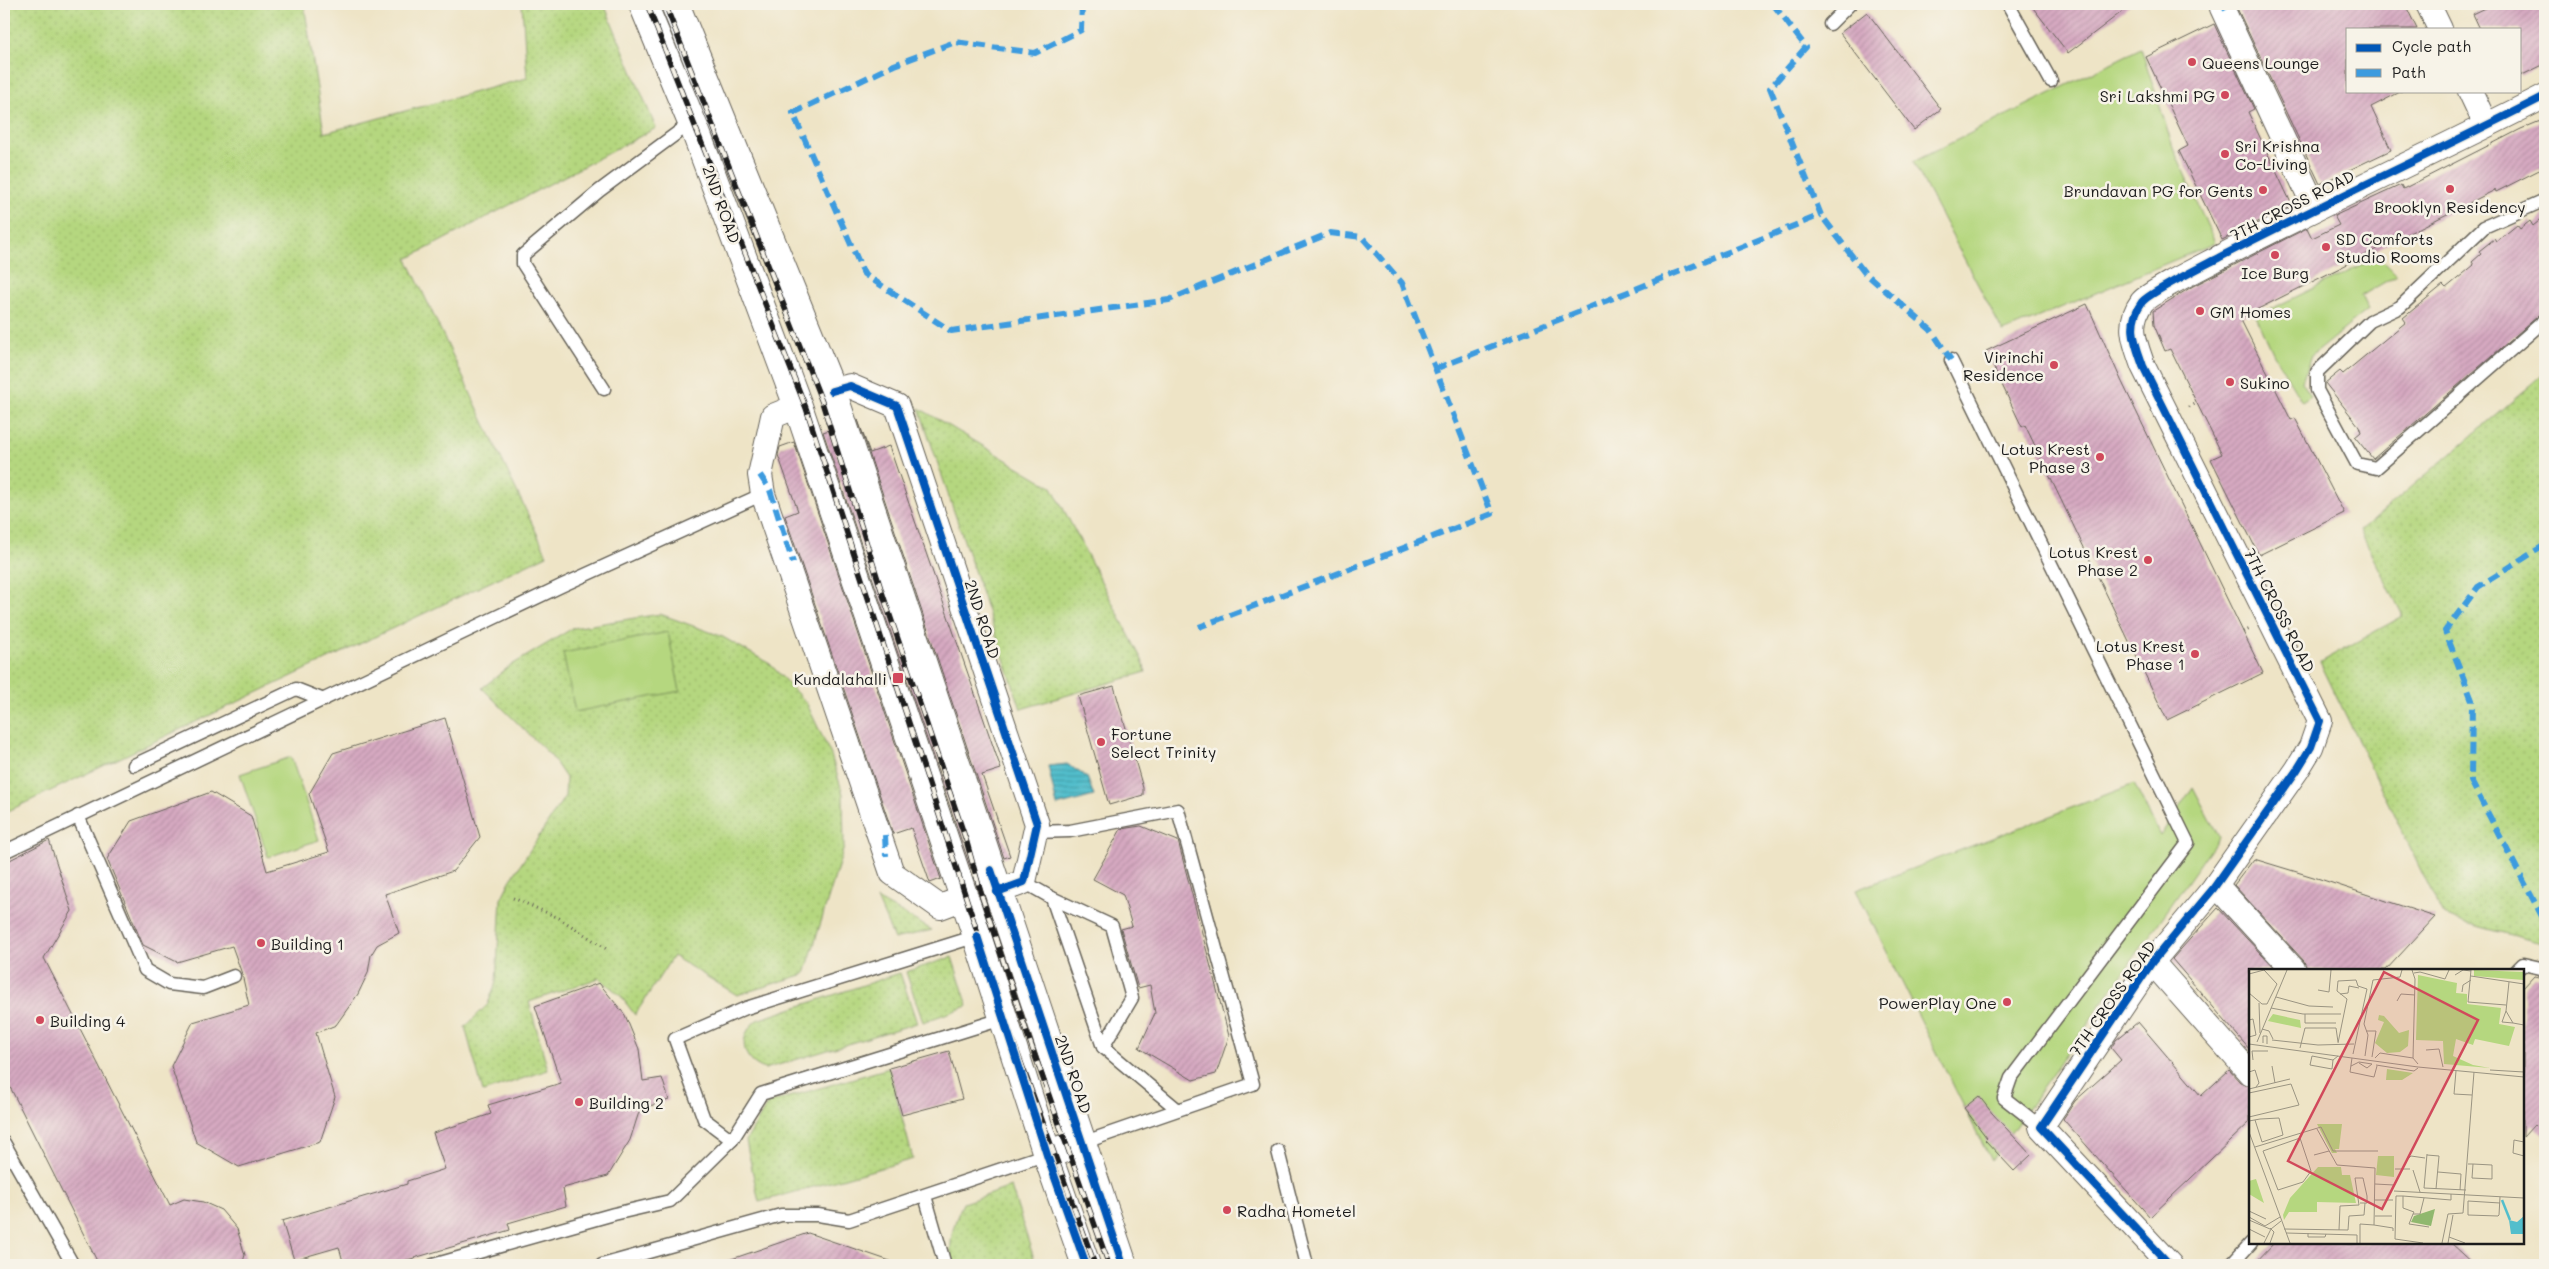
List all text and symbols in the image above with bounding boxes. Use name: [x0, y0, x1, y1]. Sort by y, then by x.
legend: [2346, 28, 2522, 92]
text: Cycle path: [2392, 36, 2471, 56]
place label: Queens Lounge: [2202, 52, 2320, 73]
marker: Queens Lounge: [2186, 56, 2198, 68]
text: Path: [2392, 62, 2426, 82]
place label: Sri Lakshmi PG: [2100, 85, 2215, 106]
marker: Sri Lakshmi PG: [2219, 89, 2231, 101]
place label: Sri Krishna Co-Living: [2235, 135, 2320, 174]
marker: Sri Krishna Co-Living: [2219, 148, 2231, 160]
street label: 2ND ROAD: [698, 162, 746, 246]
street label: 7TH CROSS ROAD: [2226, 165, 2358, 245]
place label: Brundavan PG for Gents: [2064, 180, 2253, 201]
marker: Brooklyn Residency: [2444, 183, 2456, 195]
marker: Brundavan PG for Gents: [2257, 184, 2269, 196]
place label: Brooklyn Residency: [2374, 196, 2526, 217]
place label: SD Comforts Studio Rooms: [2336, 228, 2440, 267]
marker: SD Comforts Studio Rooms: [2320, 241, 2332, 253]
marker: Ice Burg: [2269, 249, 2281, 261]
place label: Ice Burg: [2241, 262, 2309, 283]
place label: GM Homes: [2210, 301, 2291, 322]
marker: GM Homes: [2194, 305, 2206, 317]
place label: Virinchi Residence: [1963, 346, 2044, 385]
marker: Virinchi Residence: [2048, 359, 2060, 371]
place label: Sukino: [2240, 372, 2290, 393]
marker: Sukino: [2224, 376, 2236, 388]
place label: Lotus Krest Phase 3: [2001, 438, 2090, 477]
marker: Lotus Krest Phase 3: [2094, 451, 2106, 463]
place label: Lotus Krest Phase 2: [2049, 541, 2138, 580]
street label: 7TH CROSS ROAD: [2240, 544, 2320, 676]
marker: Lotus Krest Phase 2: [2142, 554, 2154, 566]
street label: 2ND ROAD: [960, 577, 1006, 661]
place label: Lotus Krest Phase 1: [2096, 635, 2185, 674]
marker: Lotus Krest Phase 1: [2189, 648, 2201, 660]
place label: Kundalahalli: [794, 668, 887, 689]
marker: Kundalahalli: [891, 671, 905, 685]
place label: Fortune Select Trinity: [1111, 723, 1216, 762]
marker: Fortune Select Trinity: [1095, 736, 1107, 748]
place label: Building 1: [271, 933, 344, 954]
street label: 7TH CROSS ROAD: [2064, 936, 2160, 1060]
marker: Building 1: [255, 937, 267, 949]
inset map: [2249, 969, 2524, 1244]
place label: PowerPlay One: [1879, 992, 1997, 1013]
marker: PowerPlay One: [2001, 996, 2013, 1008]
place label: Building 4: [50, 1010, 126, 1031]
marker: Building 4: [34, 1014, 46, 1026]
street label: 2ND ROAD: [1051, 1032, 1097, 1116]
place label: Building 2: [589, 1092, 664, 1113]
marker: Building 2: [573, 1096, 585, 1108]
place label: Radha Hometel: [1237, 1200, 1356, 1221]
marker: Radha Hometel: [1221, 1204, 1233, 1216]

